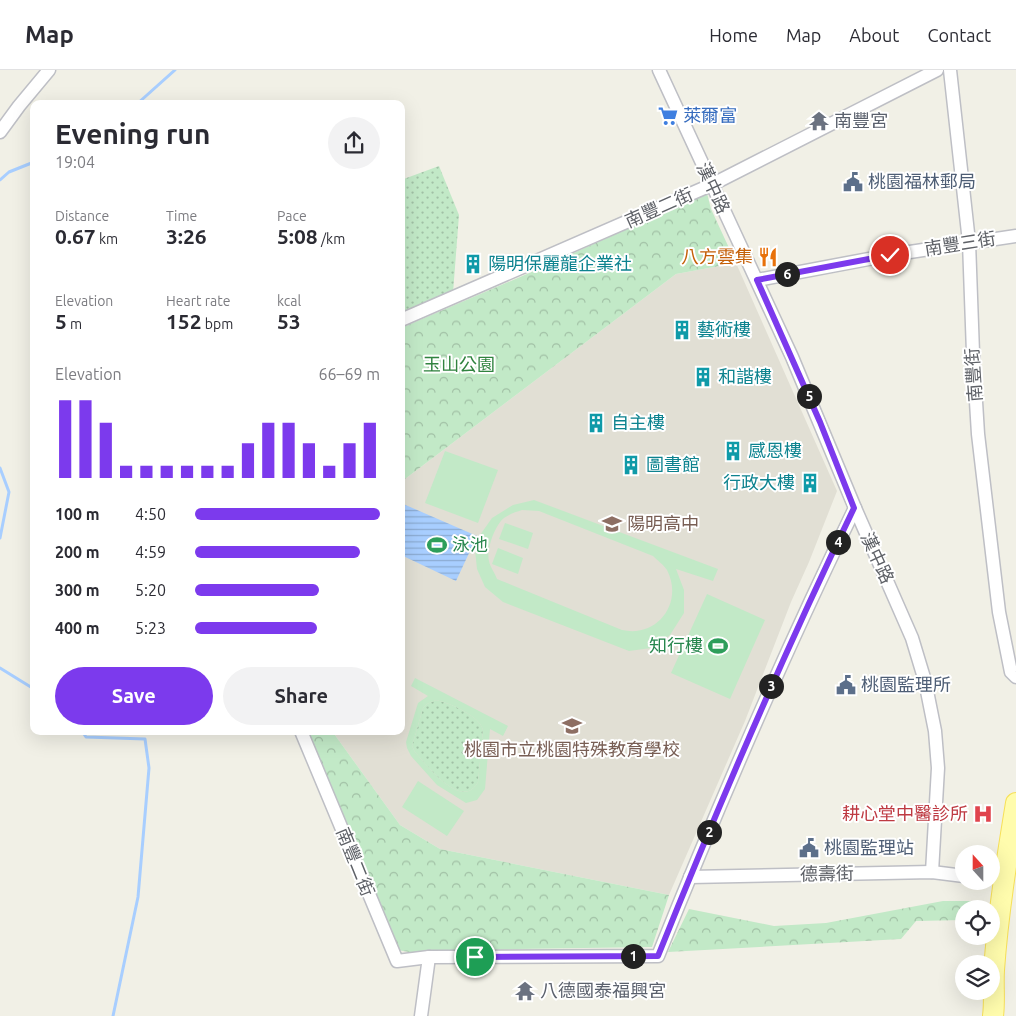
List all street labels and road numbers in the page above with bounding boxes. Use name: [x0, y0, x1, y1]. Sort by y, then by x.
street label: 漢中路: [693, 159, 734, 216]
street label: 南豐二街: [622, 183, 696, 231]
street label: 南豐三街: [923, 228, 997, 259]
street label: 南豐街: [961, 347, 985, 403]
street label: 漢中路: [857, 529, 898, 586]
street label: 南豐二街: [333, 825, 379, 899]
street label: 德壽街: [800, 863, 854, 883]

